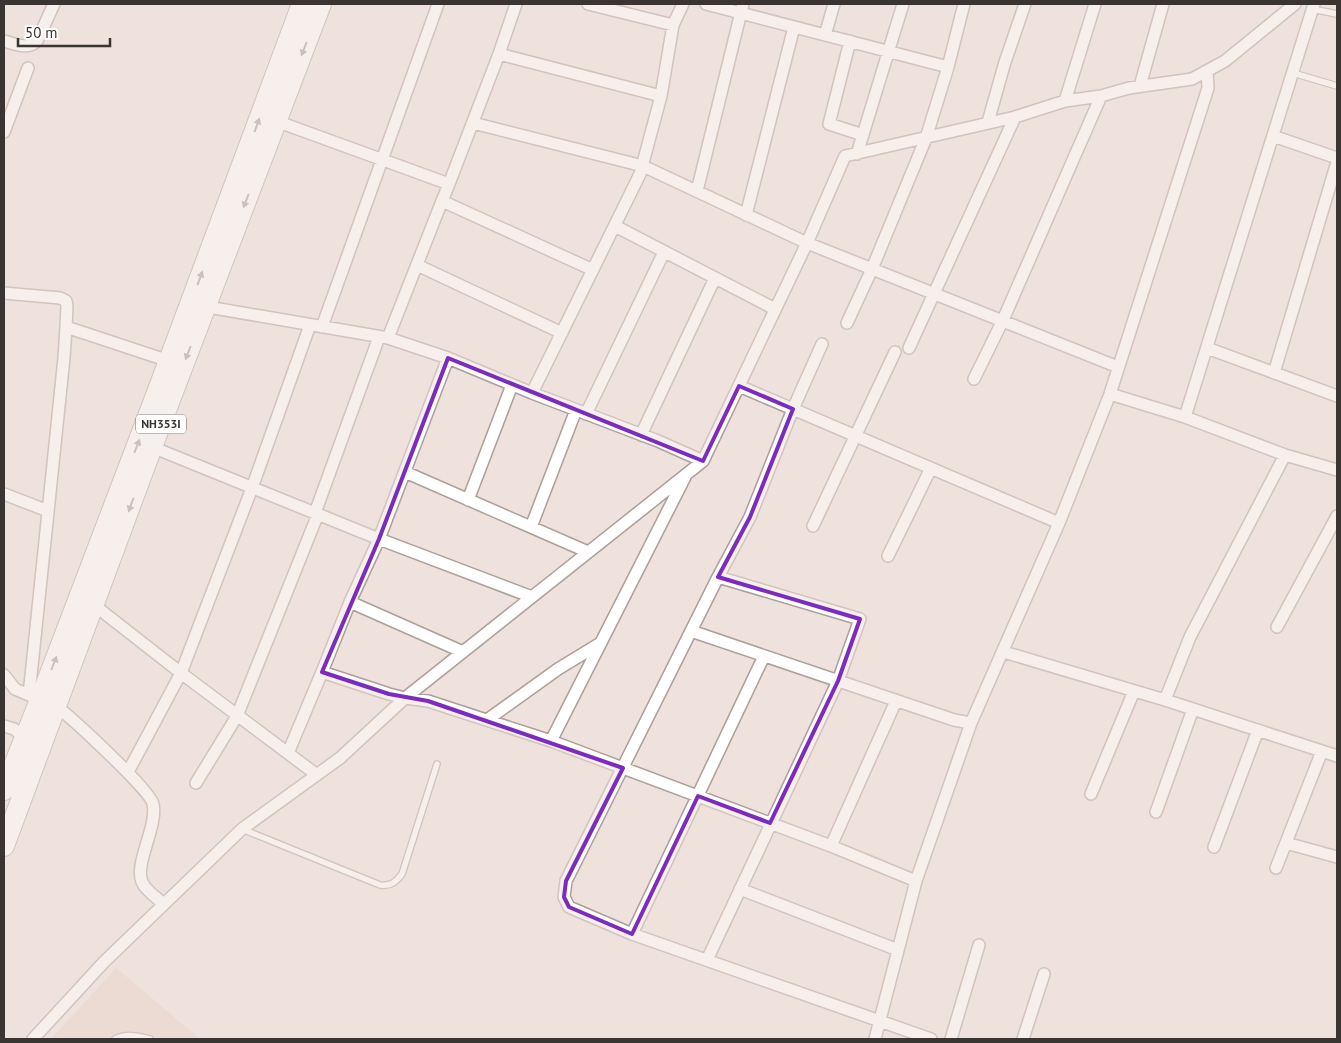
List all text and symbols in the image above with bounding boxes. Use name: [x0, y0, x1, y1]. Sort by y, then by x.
scale bar: [18, 15, 110, 47]
text: 50 m: [25, 23, 58, 42]
one-way arrow: [300, 42, 307, 57]
one-way arrow: [253, 117, 261, 132]
one-way arrow: [242, 194, 250, 209]
one-way arrow: [197, 270, 204, 285]
one-way arrow: [184, 346, 192, 361]
road number: NH353I: [136, 414, 186, 434]
one-way arrow: [133, 438, 141, 453]
one-way arrow: [127, 498, 135, 513]
one-way arrow: [51, 656, 58, 671]

